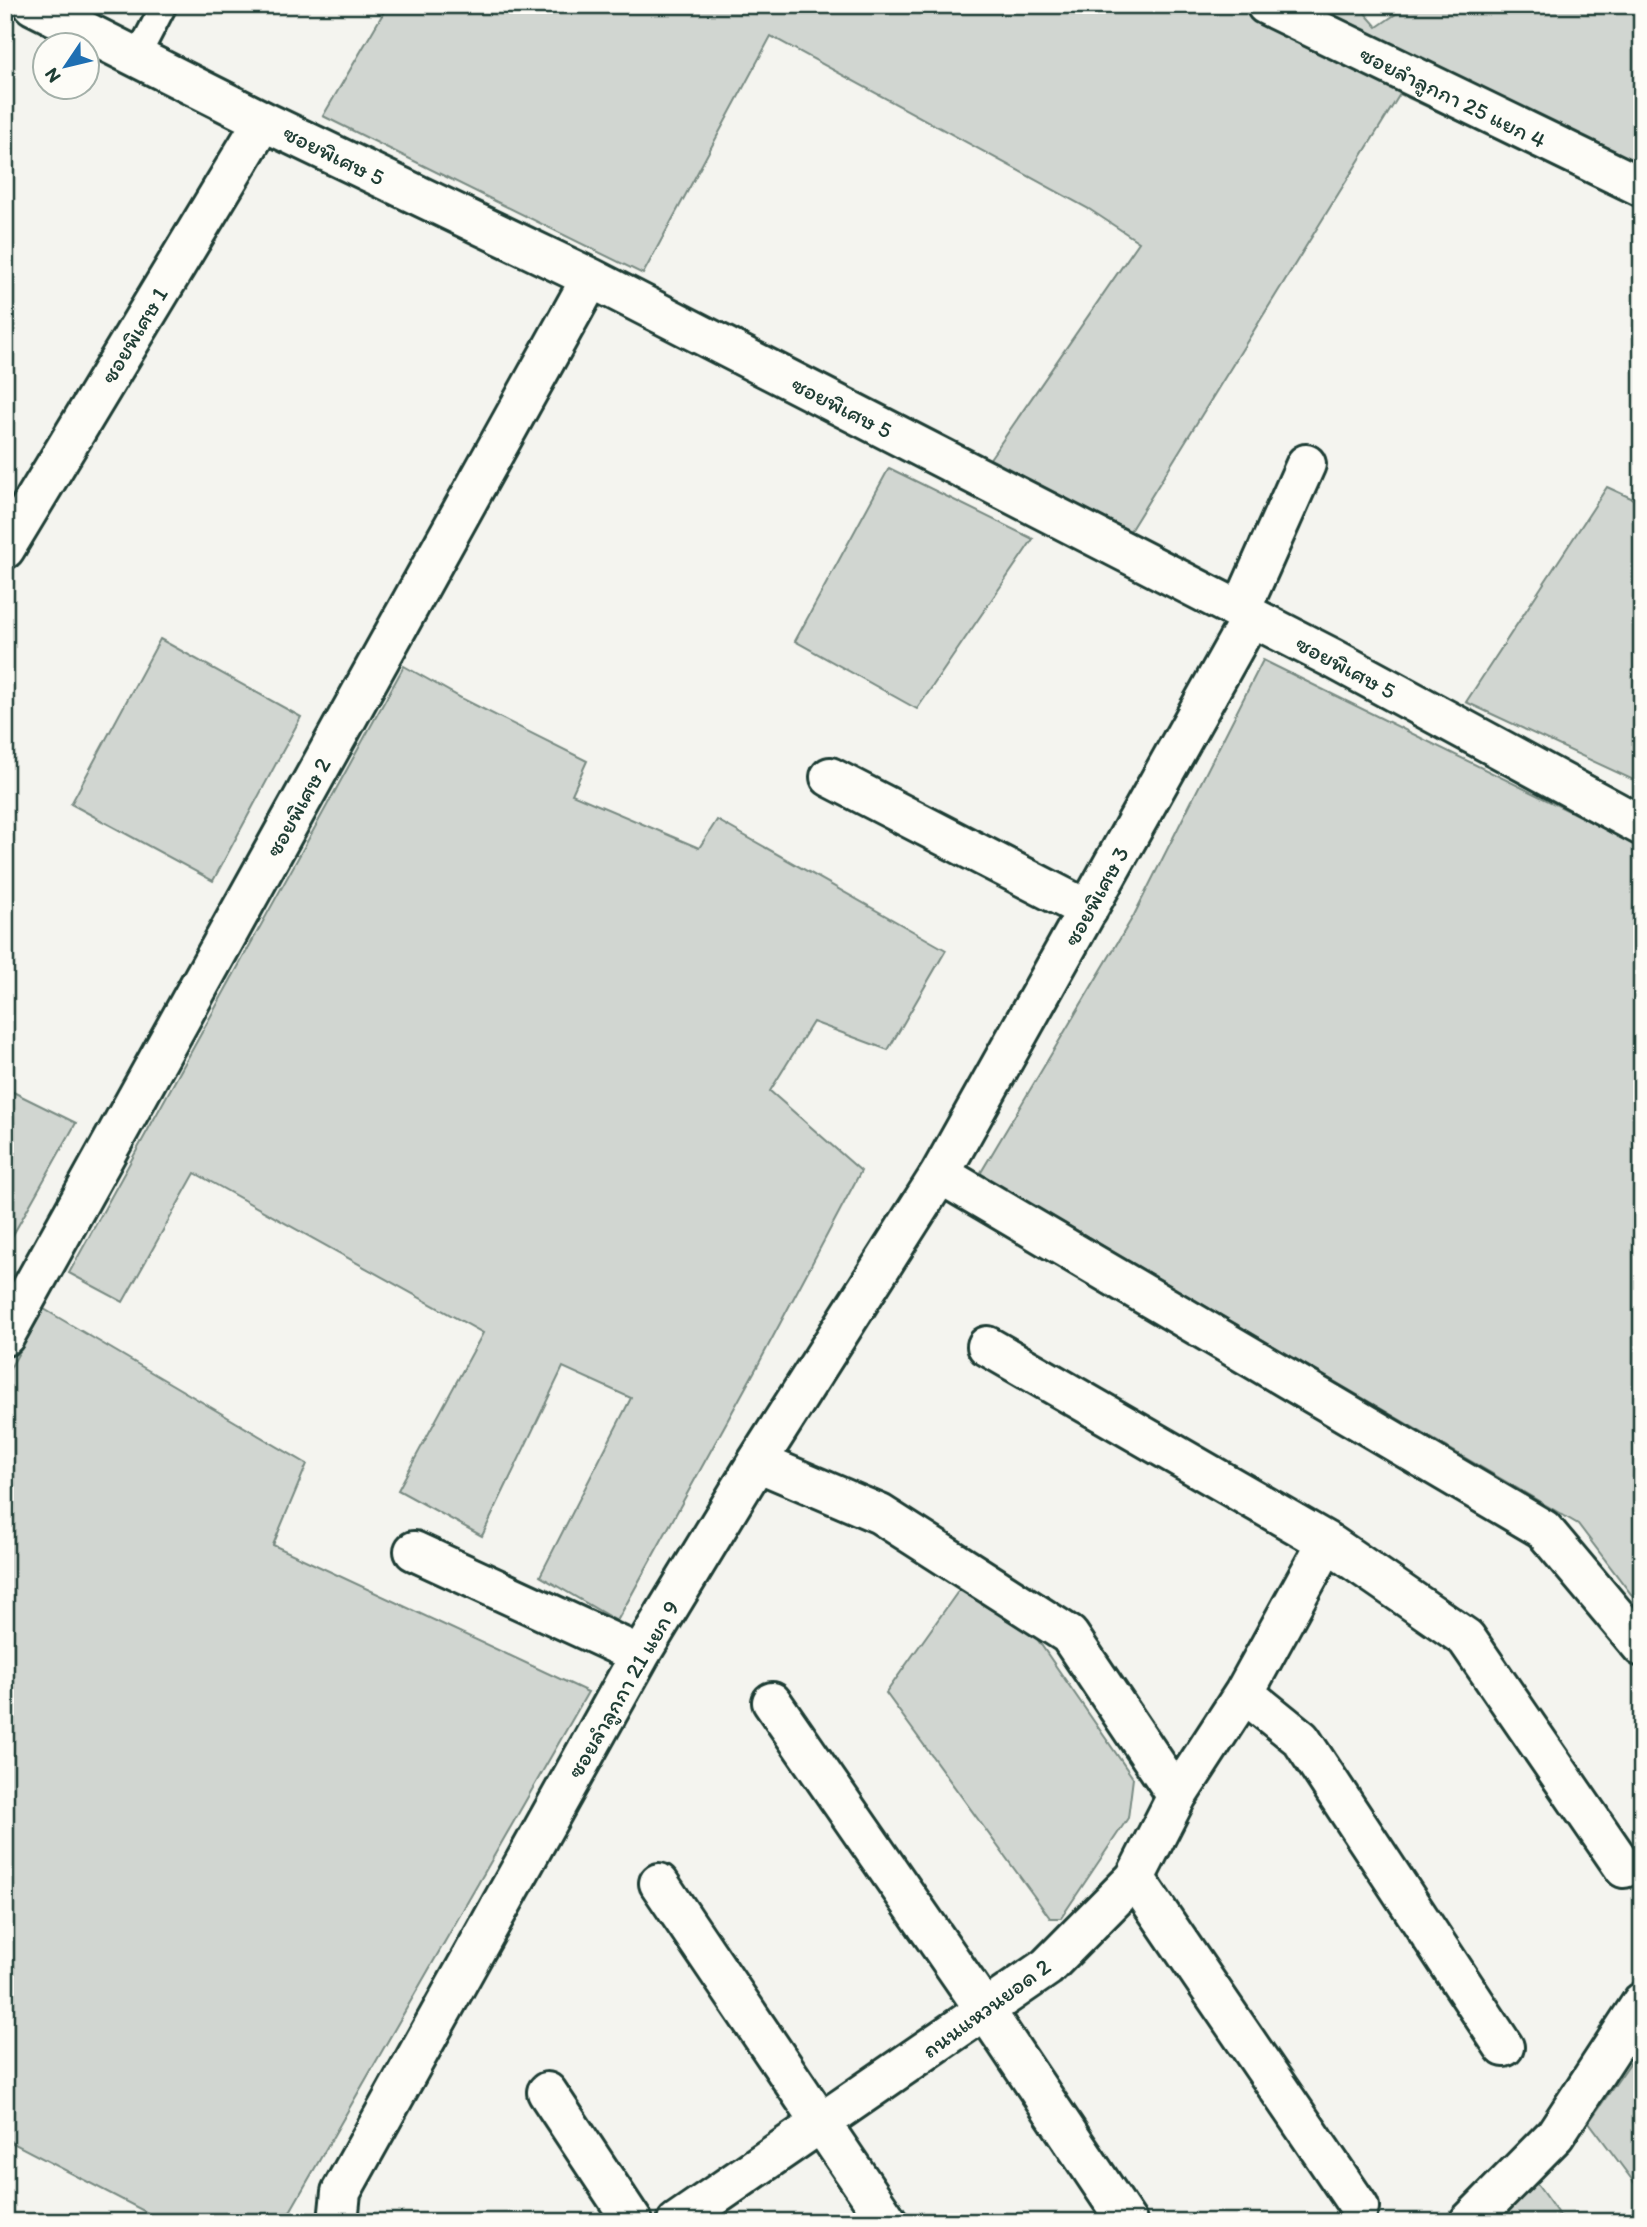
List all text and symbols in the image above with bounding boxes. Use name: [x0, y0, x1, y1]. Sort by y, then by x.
north arrow: [32, 32, 102, 102]
street label: ซอยลำลูกกา 25 แยก 4: [1355, 40, 1551, 156]
text: N: [39, 64, 66, 87]
street label: ซอยพิเศษ 5: [279, 119, 389, 191]
street label: ซอยพิเศษ 1: [94, 281, 174, 388]
street label: ซอยพิเศษ 5: [787, 370, 897, 444]
street label: ซอยพิเศษ 5: [1291, 629, 1401, 705]
street label: ซอยพิเศษ 2: [259, 753, 337, 861]
street label: ซอยพิเศษ 3: [1057, 841, 1135, 951]
street label: ซอยลำลูกกา 21 แยก 9: [561, 1595, 687, 1784]
street label: ถนนแหวนยอด 2: [916, 1952, 1056, 2064]

